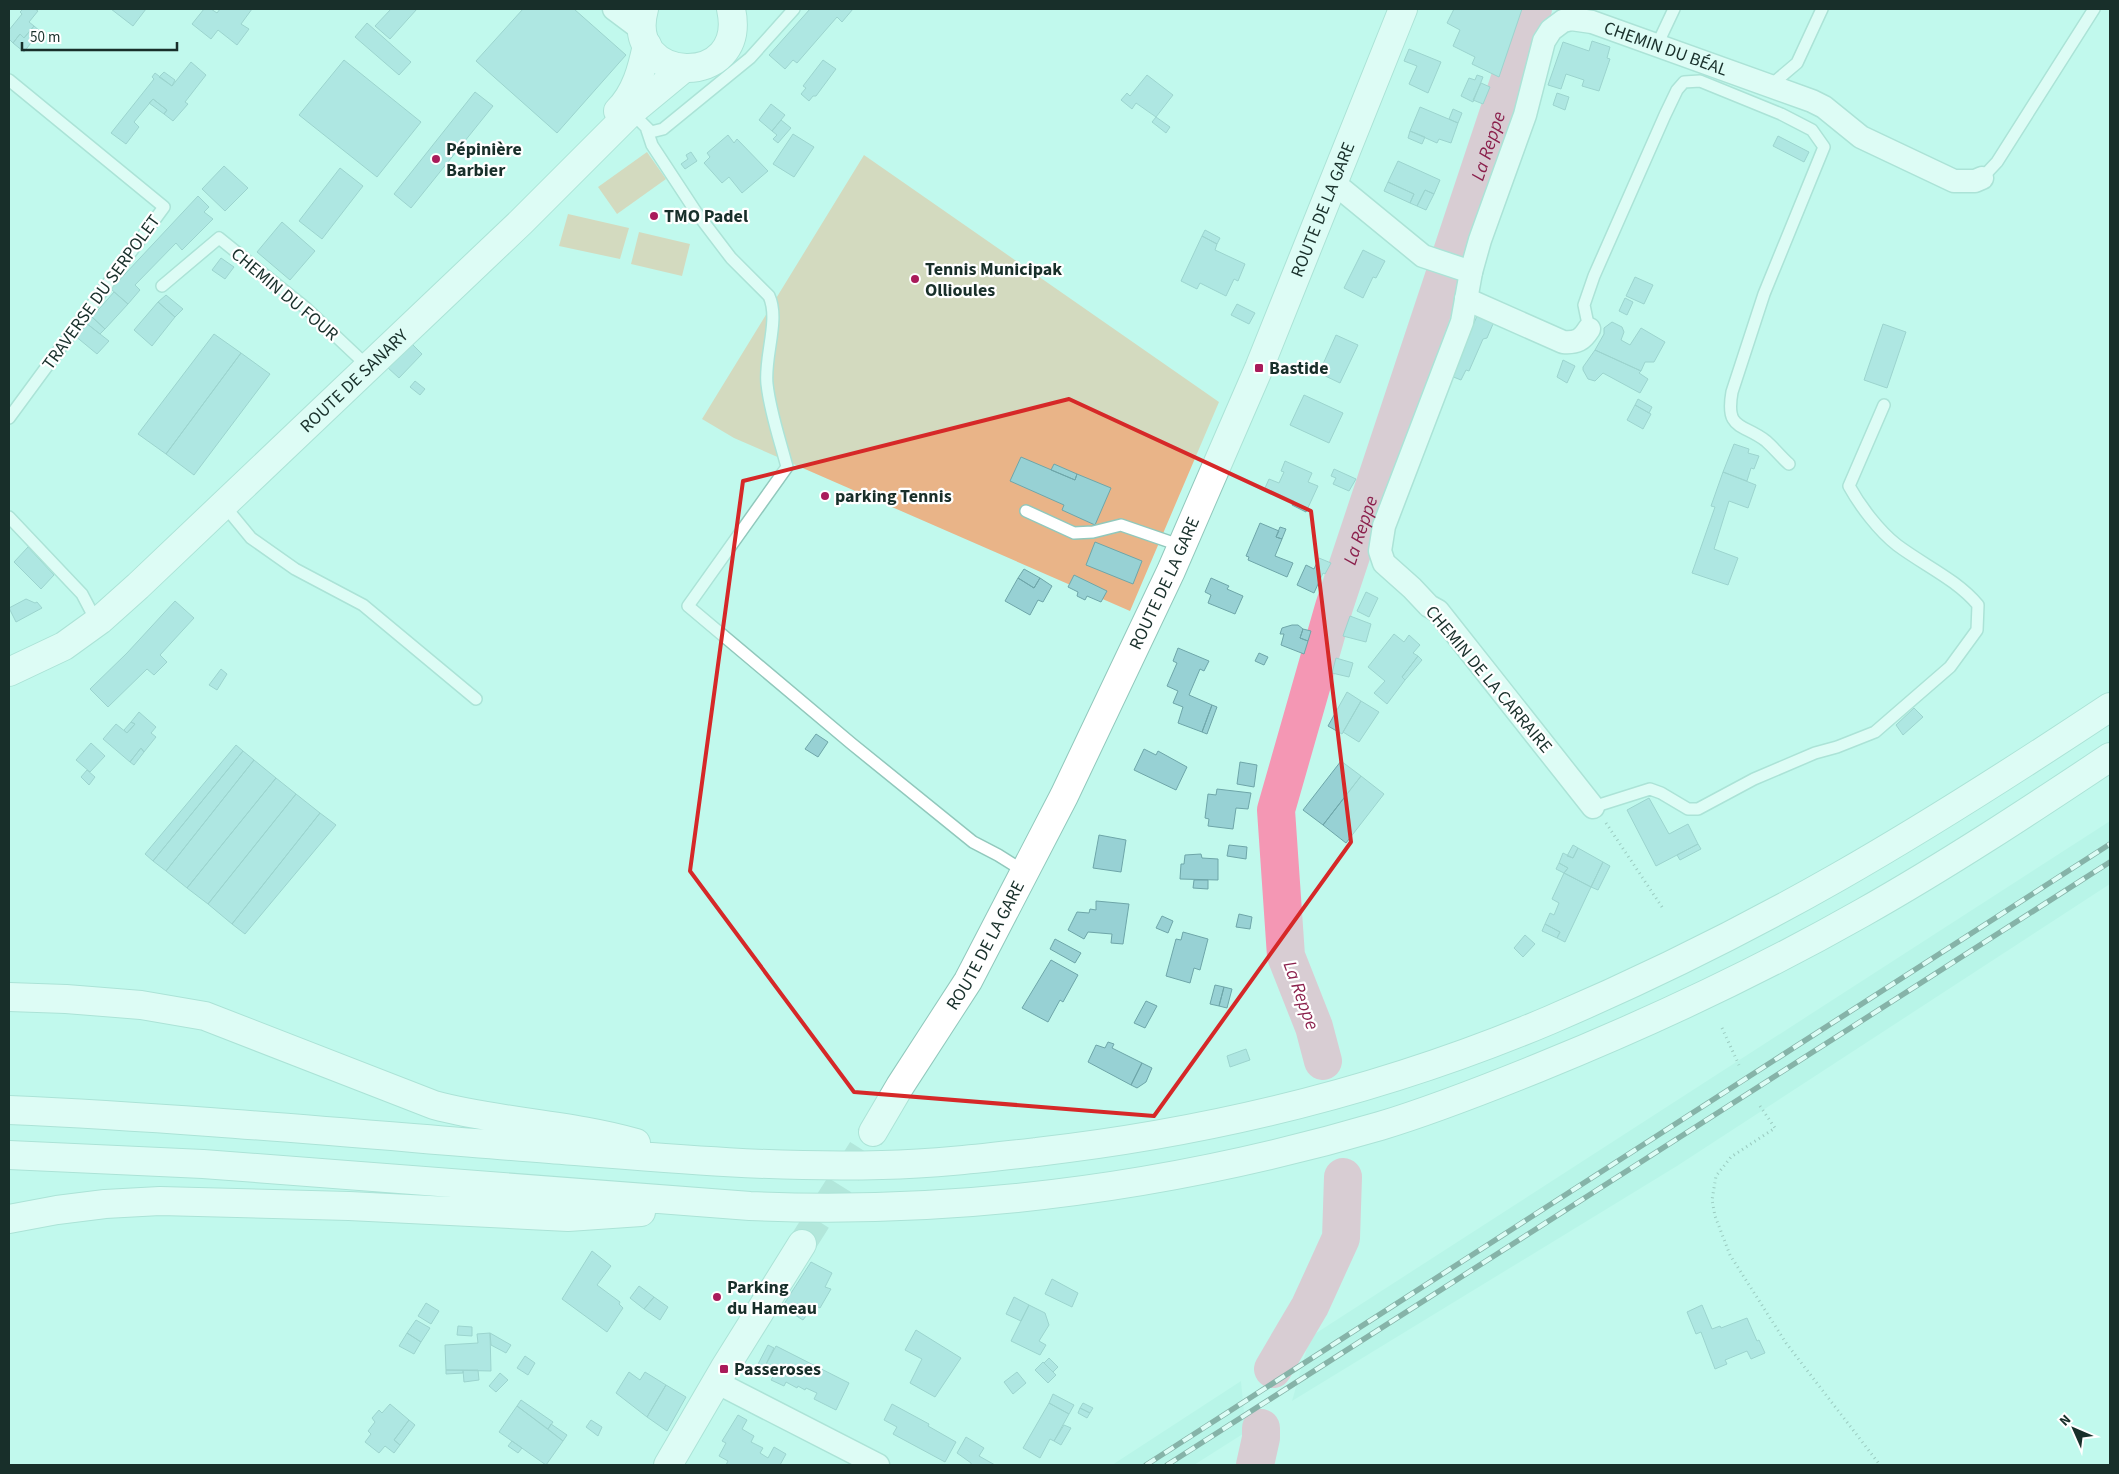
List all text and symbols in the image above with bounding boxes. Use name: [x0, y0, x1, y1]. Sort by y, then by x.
street label: CHEMIN DU BÉAL: [1600, 15, 1731, 83]
scale bar: [22, 20, 178, 52]
text: 50 m: [30, 27, 60, 48]
water label: La Reppe: [1465, 108, 1513, 184]
place label: Pépinière Barbier: [446, 137, 522, 183]
street label: ROUTE DE LA GARE: [1285, 138, 1361, 281]
marker: Pépinière Barbier: [430, 153, 442, 165]
place label: TMO Padel: [664, 204, 748, 229]
street label: TRAVERSE DU SERPOLET: [36, 209, 167, 375]
marker: TMO Padel: [648, 210, 660, 222]
street label: CHEMIN DU FOUR: [226, 242, 344, 347]
place label: Tennis Municipak Ollioules: [925, 257, 1062, 303]
marker: Tennis Municipak Ollioules: [909, 273, 921, 285]
street label: ROUTE DE SANARY: [295, 324, 414, 439]
place label: Bastide: [1269, 356, 1329, 381]
marker: Bastide: [1253, 362, 1265, 374]
place label: parking Tennis: [835, 484, 952, 509]
marker: parking Tennis: [819, 490, 831, 502]
water label: La Reppe: [1337, 492, 1385, 569]
street label: ROUTE DE LA GARE: [1123, 513, 1206, 654]
street label: CHEMIN DE LA CARRAIRE: [1419, 600, 1558, 758]
street label: ROUTE DE LA GARE: [940, 877, 1031, 1015]
water label: La Reppe: [1276, 957, 1325, 1034]
place label: Parking du Hameau: [727, 1275, 817, 1321]
marker: Parking du Hameau: [711, 1291, 723, 1303]
place label: Passeroses: [734, 1357, 821, 1382]
marker: Passeroses: [718, 1363, 730, 1375]
north arrow: [2049, 1404, 2099, 1454]
text: N: [2055, 1410, 2076, 1431]

